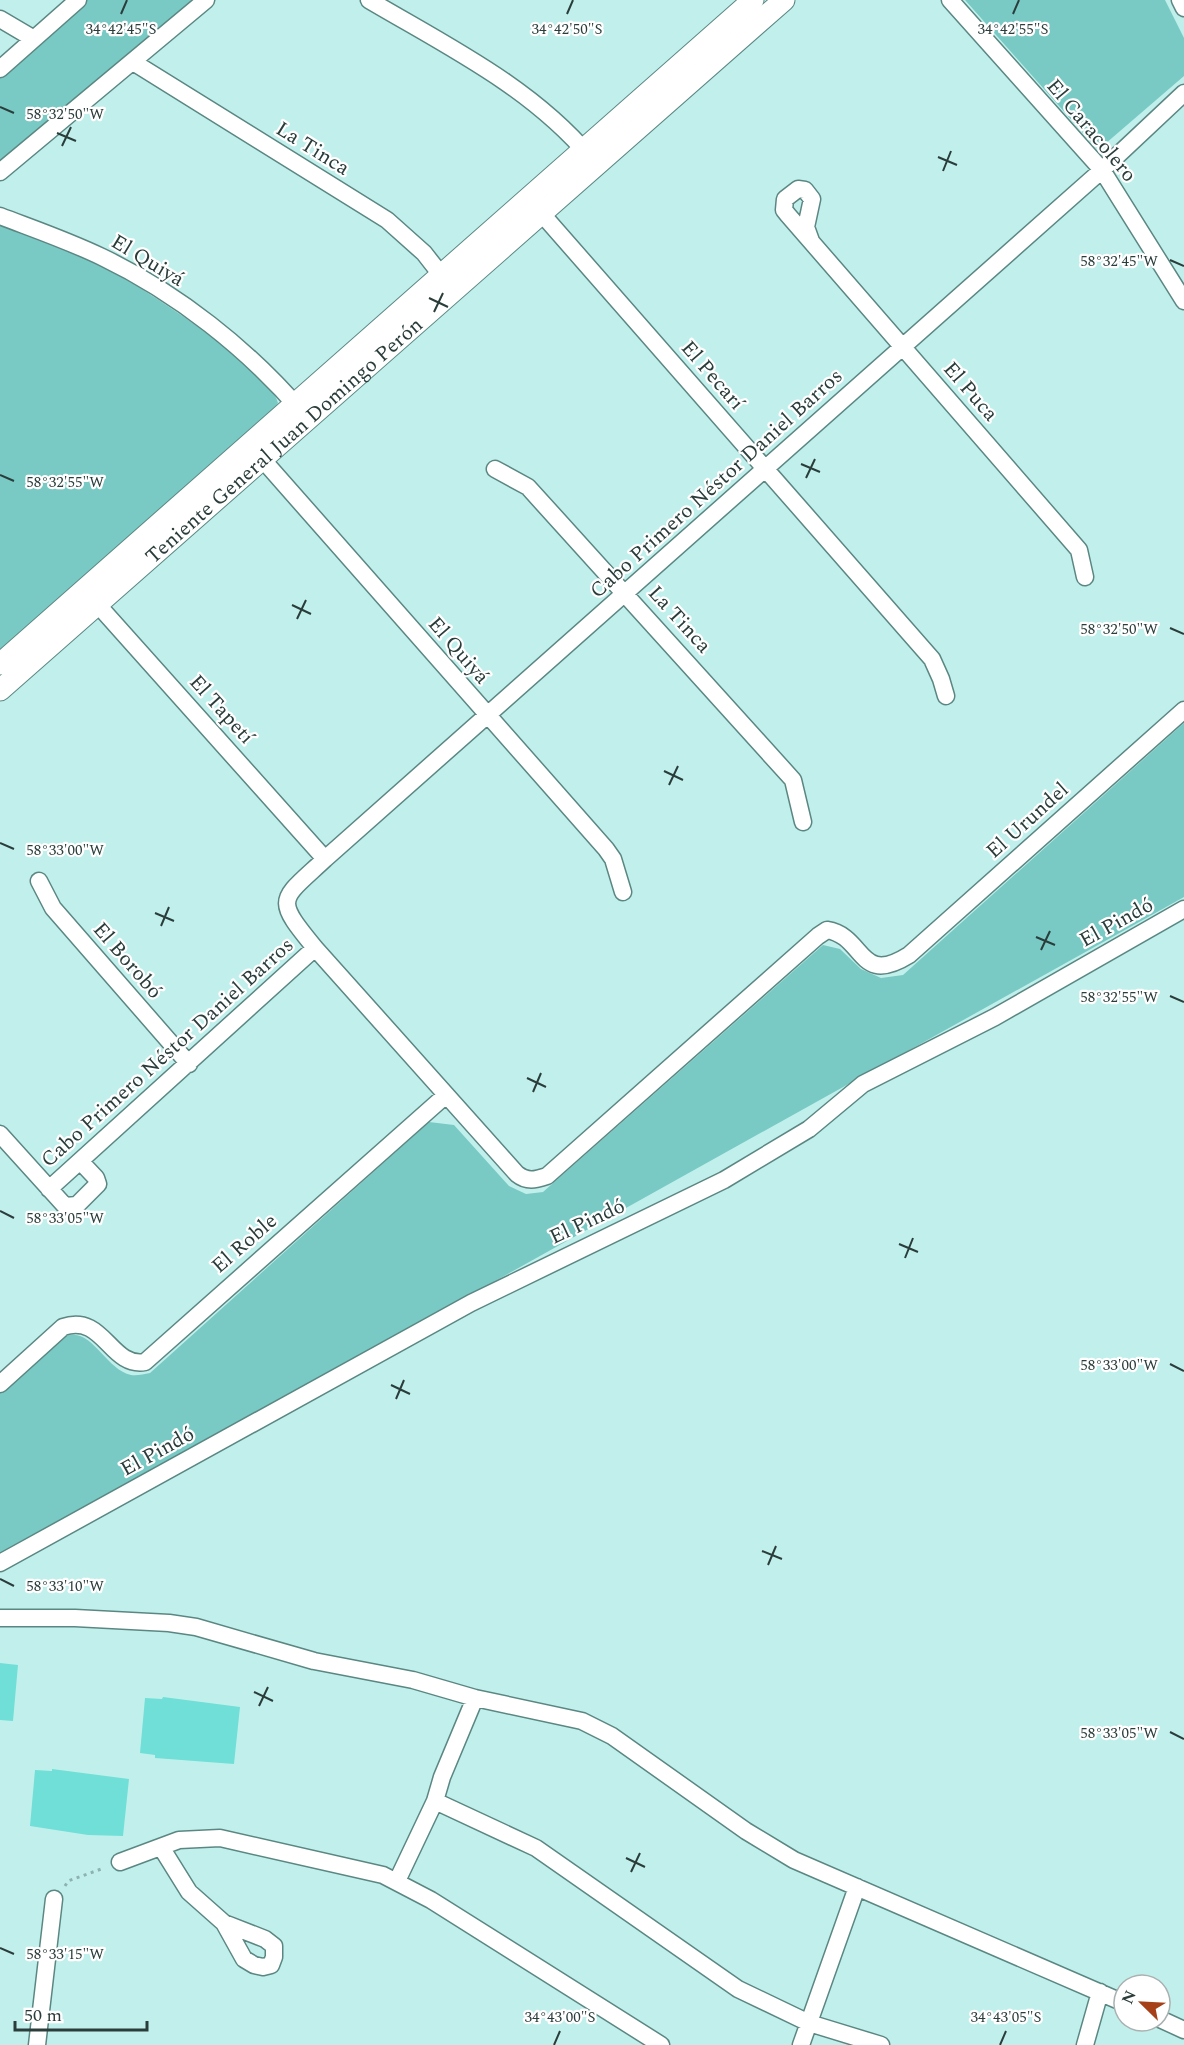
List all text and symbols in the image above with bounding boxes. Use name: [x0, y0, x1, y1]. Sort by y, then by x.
text: 34°42'45"S: [86, 18, 157, 41]
text: 34°42'50"S: [532, 18, 603, 41]
text: 34°42'55"S: [978, 18, 1049, 41]
street label: El Caracolero: [1038, 72, 1144, 190]
text: 58°32'50"W: [26, 103, 104, 126]
street label: La Tinca: [269, 114, 356, 185]
street label: El Quiyá: [105, 226, 191, 296]
text: 58°32'45"W: [1080, 250, 1158, 273]
street label: Teniente General Juan Domingo Perón: [138, 310, 430, 572]
street label: El Pecarí: [673, 334, 753, 419]
street label: El Puca: [935, 355, 1006, 429]
street label: Cabo Primero Néstor Daniel Barros: [583, 361, 850, 606]
text: 58°32'55"W: [26, 471, 104, 494]
street label: La Tinca: [640, 578, 719, 661]
street label: El Quiyá: [420, 610, 497, 692]
text: 58°32'50"W: [1080, 618, 1158, 641]
street label: El Tapetí: [181, 667, 262, 753]
street label: El Urundel: [979, 775, 1076, 867]
text: 58°33'00"W: [26, 839, 104, 862]
street label: El Pindó: [1074, 889, 1159, 956]
street label: El Borobó: [85, 915, 170, 1006]
street label: Cabo Primero Néstor Daniel Barros: [34, 930, 301, 1175]
text: 58°32'55"W: [1080, 986, 1158, 1009]
street label: El Pindó: [544, 1190, 631, 1253]
street label: El Roble: [205, 1206, 285, 1282]
text: 58°33'05"W: [26, 1207, 104, 1230]
text: 58°33'00"W: [1080, 1354, 1158, 1377]
street label: El Pindó: [115, 1418, 200, 1485]
text: 58°33'10"W: [26, 1575, 104, 1598]
text: 58°33'05"W: [1080, 1722, 1158, 1745]
text: 58°33'15"W: [26, 1943, 104, 1966]
north arrow: [1112, 1973, 1172, 2033]
text: N: [1116, 1986, 1143, 2008]
scale bar: [15, 1994, 147, 2032]
text: 50 m: [24, 2002, 62, 2029]
text: 34°43'00"S: [525, 2006, 596, 2029]
text: 34°43'05"S: [971, 2006, 1042, 2029]

